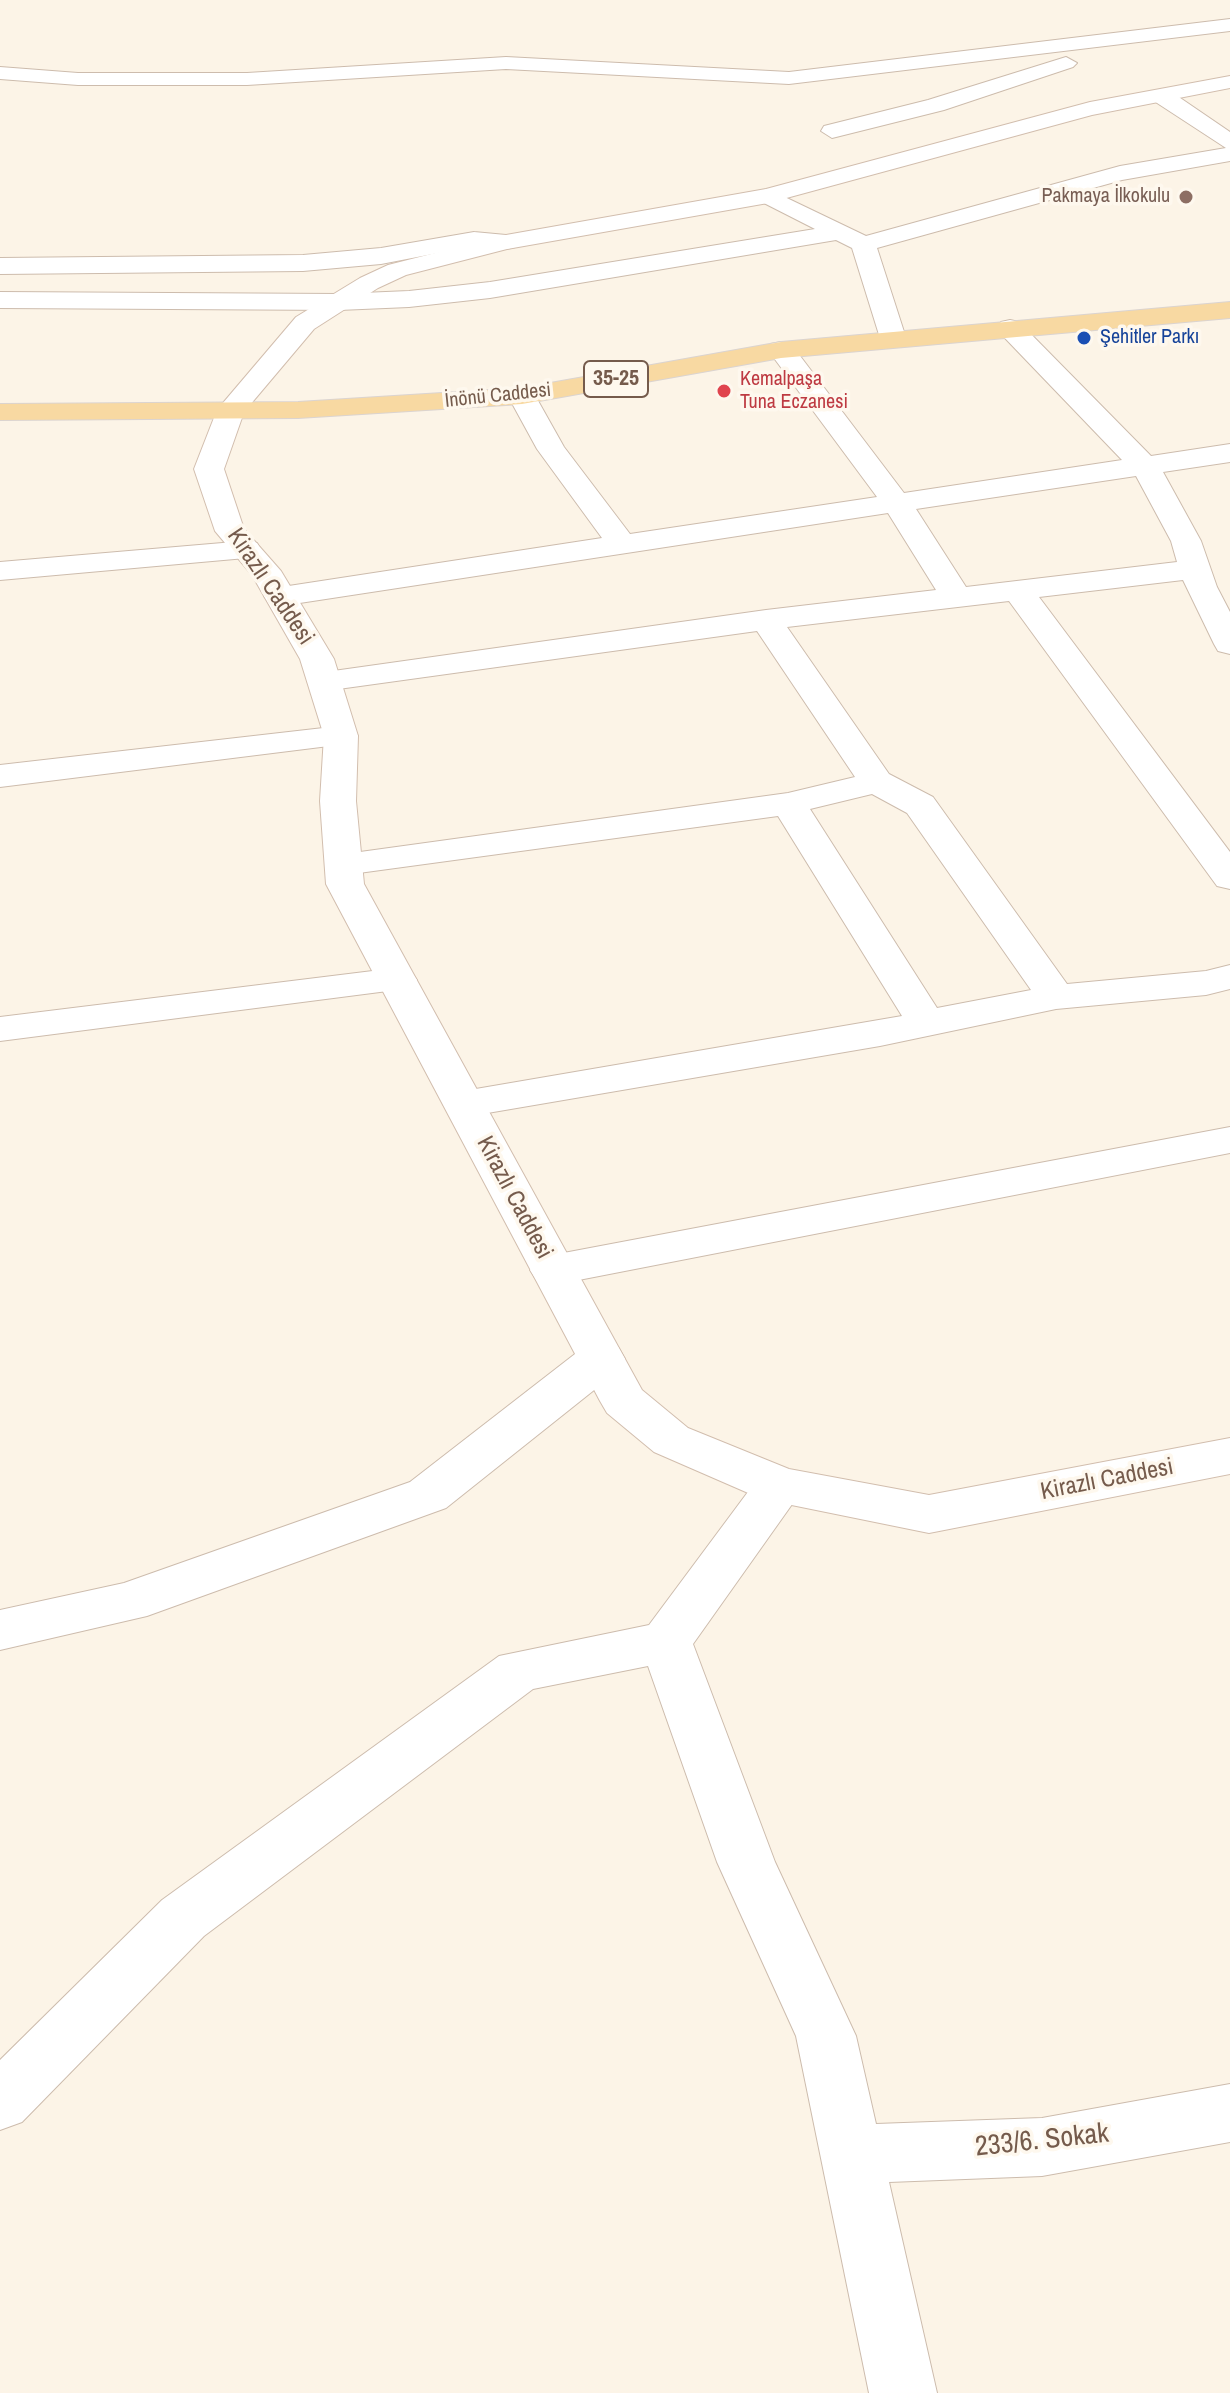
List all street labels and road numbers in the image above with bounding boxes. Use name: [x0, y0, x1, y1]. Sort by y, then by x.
road number: 35-25: [584, 361, 648, 397]
street label: İnönü Caddesi: [444, 378, 552, 414]
street label: Kirazlı Caddesi: [220, 523, 320, 651]
street label: Kirazlı Caddesi: [470, 1132, 558, 1264]
street label: Kirazlı Caddesi: [1038, 1453, 1176, 1507]
street label: 233/6. Sokak: [974, 2117, 1110, 2165]

